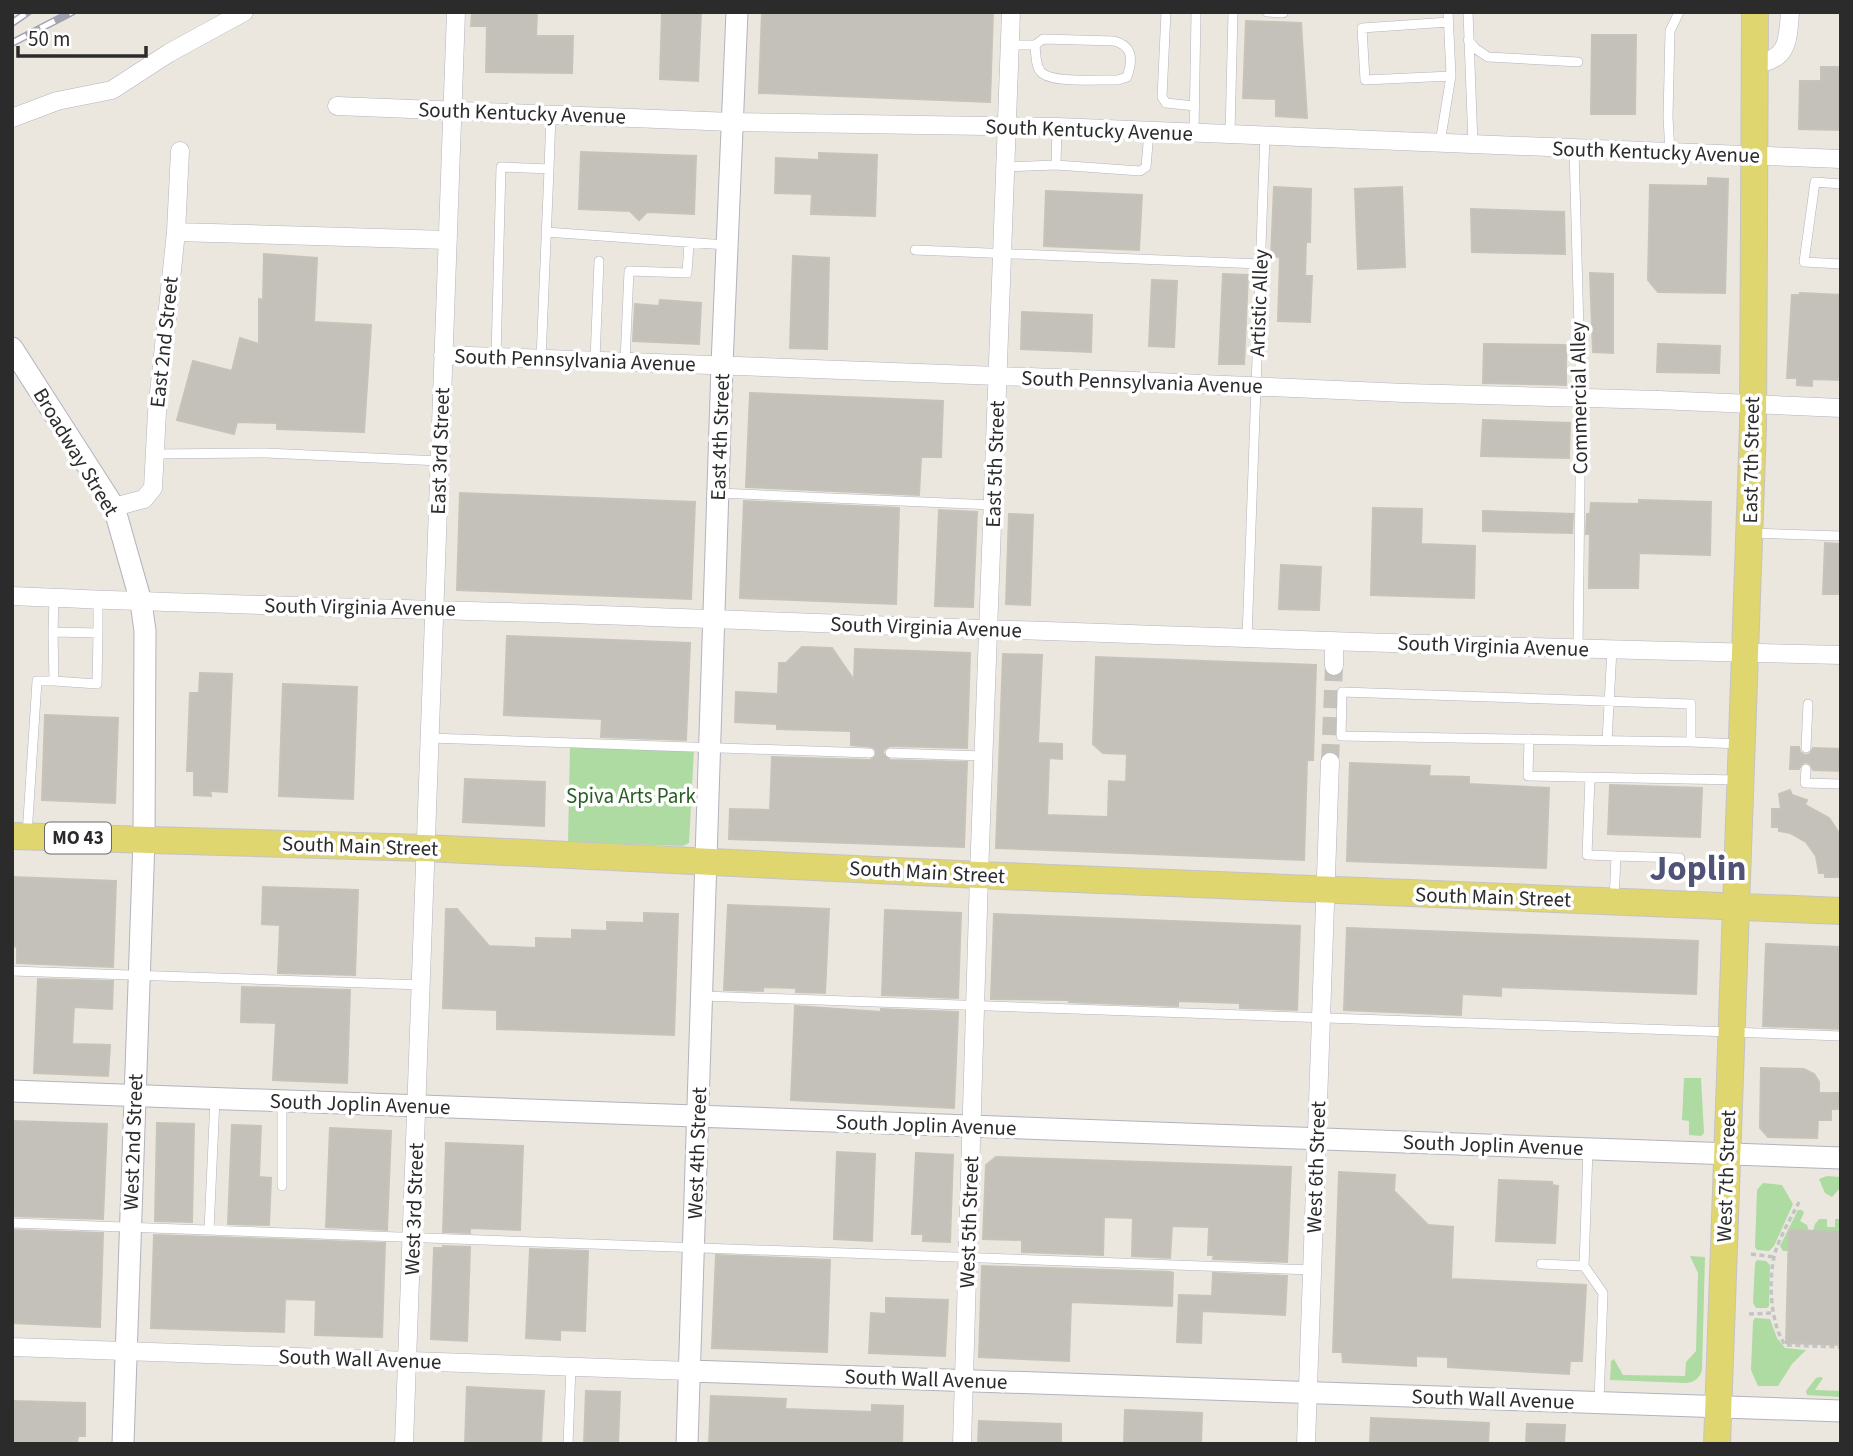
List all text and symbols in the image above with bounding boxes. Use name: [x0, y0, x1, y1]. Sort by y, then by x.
scale bar: [18, 14, 145, 58]
text: 50 m: [28, 24, 70, 54]
street label: South Kentucky Avenue: [418, 94, 626, 132]
street label: South Kentucky Avenue: [985, 111, 1193, 149]
street label: South Kentucky Avenue: [1552, 133, 1760, 171]
street label: Artistic Alley: [1242, 248, 1276, 357]
street label: East 2nd Street: [142, 275, 186, 409]
street label: Commercial Alley: [1563, 321, 1595, 475]
street label: South Pennsylvania Avenue: [454, 341, 696, 379]
street label: South Pennsylvania Avenue: [1021, 363, 1263, 401]
street label: East 4th Street: [703, 373, 737, 501]
street label: Broadway Street: [26, 382, 126, 522]
street label: East 3rd Street: [423, 387, 457, 515]
street label: East 7th Street: [1735, 396, 1767, 524]
street label: East 5th Street: [978, 400, 1012, 528]
street label: South Virginia Avenue: [264, 590, 456, 624]
street label: South Virginia Avenue: [830, 609, 1022, 645]
street label: South Virginia Avenue: [1397, 628, 1589, 664]
park label: Spiva Arts Park: [566, 781, 697, 811]
road number: MO 43: [45, 822, 111, 853]
street label: South Main Street: [281, 828, 439, 864]
district label: Joplin: [1650, 844, 1747, 894]
street label: South Main Street: [848, 853, 1006, 891]
street label: South Main Street: [1414, 879, 1572, 915]
street label: West 2nd Street: [116, 1073, 150, 1211]
street label: South Joplin Avenue: [269, 1086, 451, 1122]
street label: West 4th Street: [680, 1086, 714, 1220]
street label: West 6th Street: [1299, 1100, 1333, 1234]
street label: South Joplin Avenue: [835, 1107, 1017, 1143]
street label: West 7th Street: [1709, 1109, 1743, 1243]
street label: South Joplin Avenue: [1402, 1127, 1584, 1163]
street label: West 3rd Street: [397, 1142, 431, 1276]
street label: West 5th Street: [952, 1155, 986, 1289]
street label: South Wall Avenue: [278, 1341, 442, 1377]
street label: South Wall Avenue: [844, 1361, 1008, 1397]
street label: South Wall Avenue: [1411, 1381, 1575, 1417]

